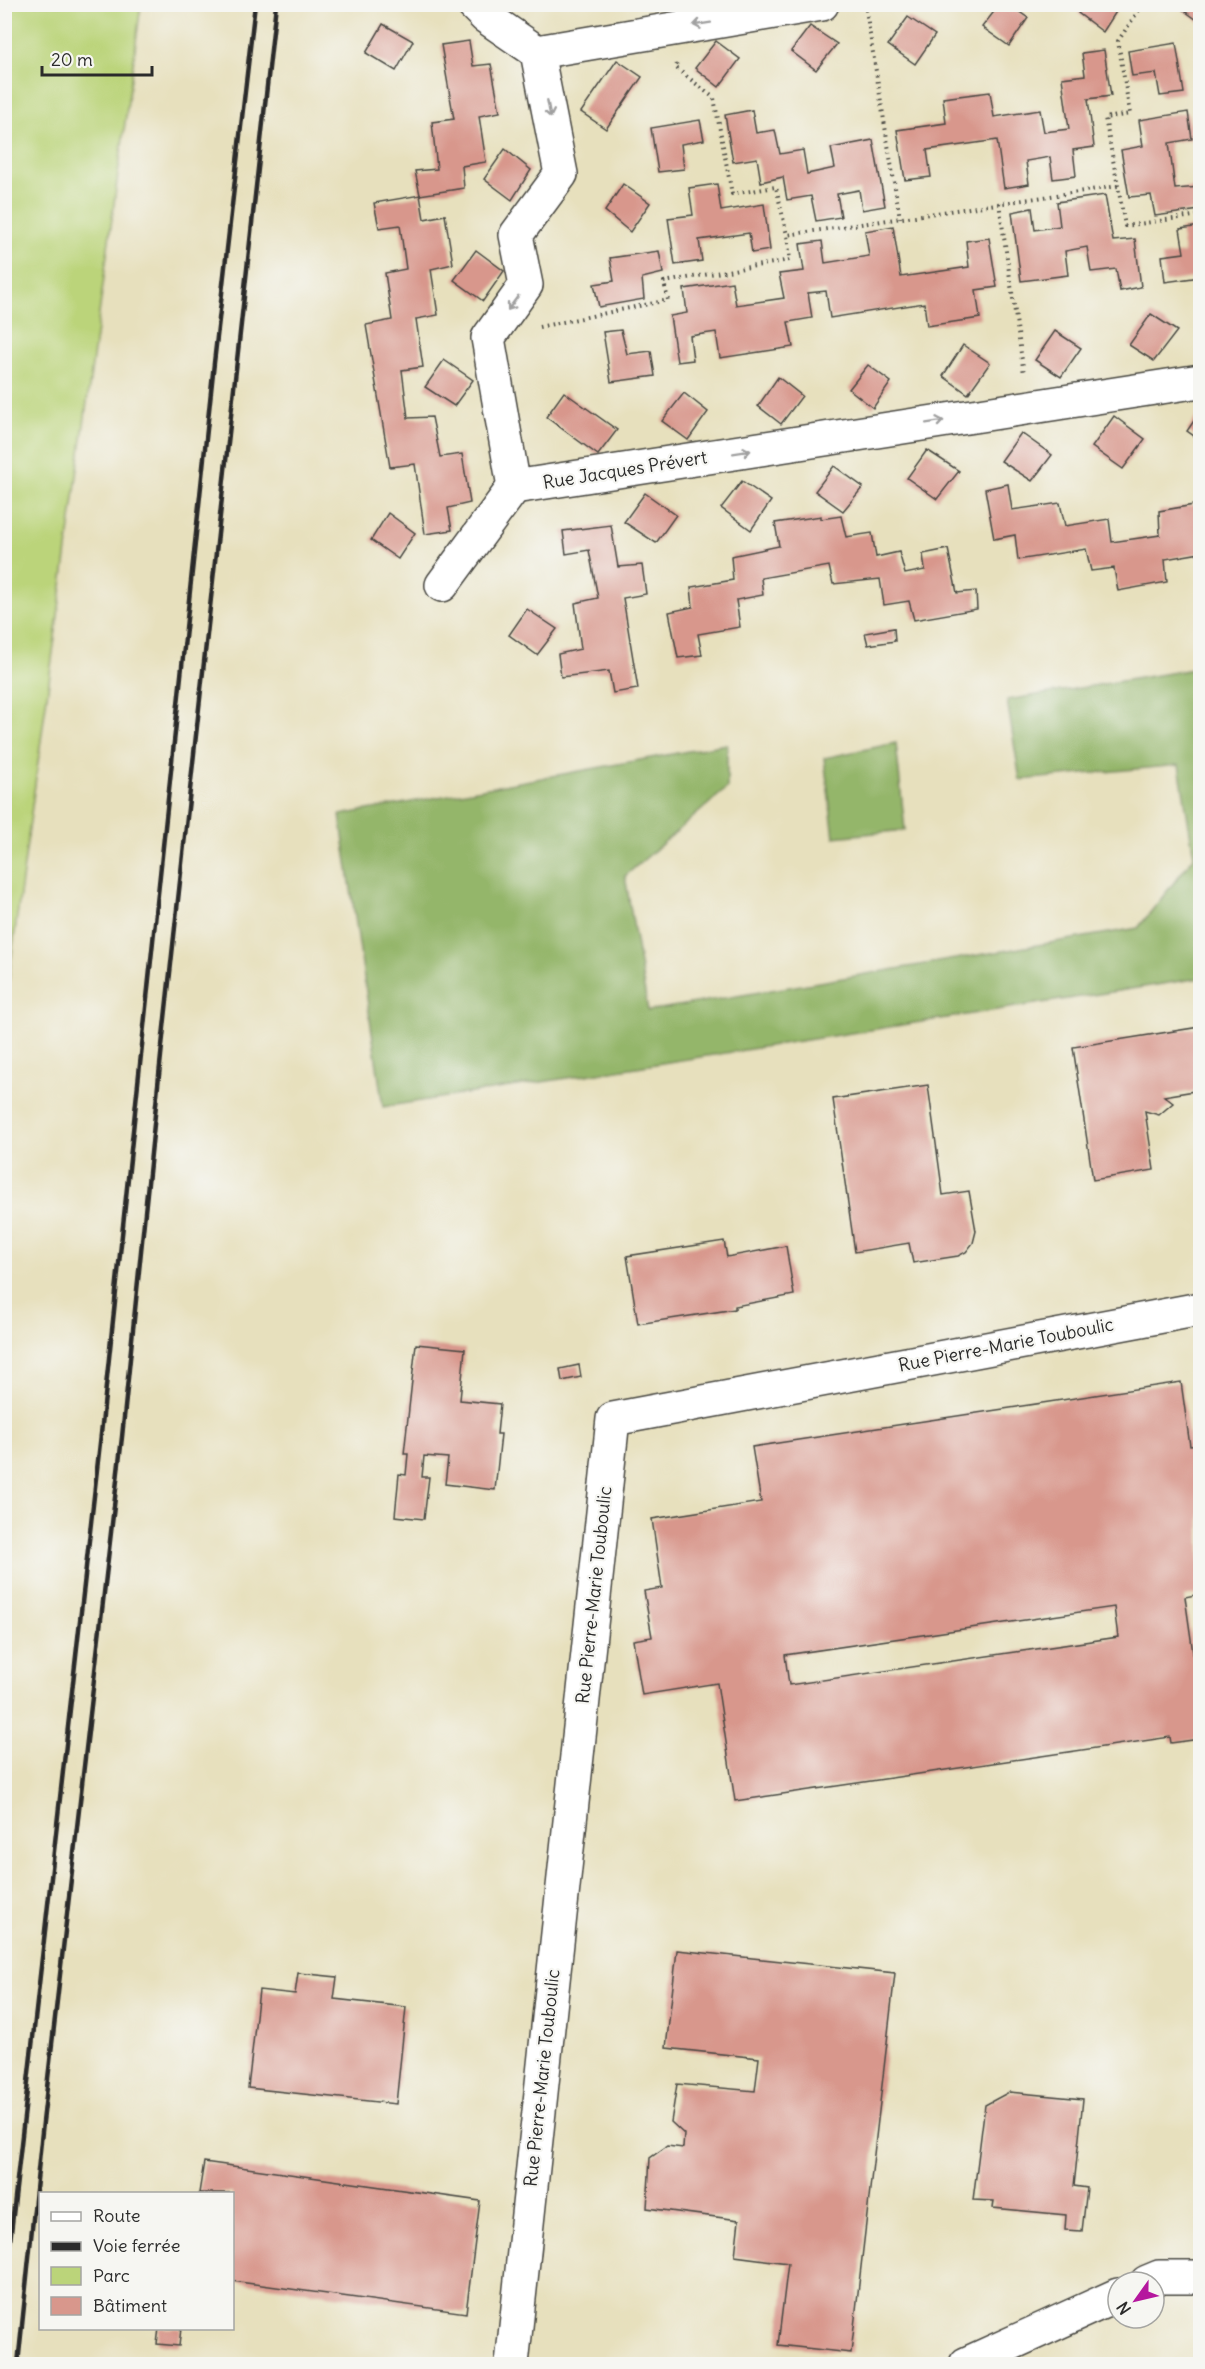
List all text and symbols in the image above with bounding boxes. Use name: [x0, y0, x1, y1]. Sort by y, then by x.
one-way arrow: [693, 19, 713, 30]
scale bar: [42, 39, 152, 77]
text: 20 m: [51, 48, 93, 71]
one-way arrow: [544, 99, 555, 118]
one-way arrow: [507, 295, 520, 311]
one-way arrow: [924, 417, 944, 428]
street label: Rue Jacques Prévert: [541, 445, 709, 494]
one-way arrow: [732, 446, 751, 457]
street label: Rue Pierre-Marie Touboulic: [896, 1312, 1115, 1377]
street label: Rue Pierre-Marie Touboulic: [571, 1485, 616, 1705]
street label: Rue Pierre-Marie Touboulic: [519, 1968, 564, 2188]
legend: [39, 2192, 234, 2330]
text: Route: [93, 2204, 141, 2227]
text: Voie ferrée: [93, 2234, 180, 2257]
text: Parc: [93, 2264, 130, 2287]
north arrow: [1106, 2270, 1166, 2330]
text: Bâtiment: [93, 2294, 167, 2317]
text: N: [1112, 2298, 1135, 2319]

